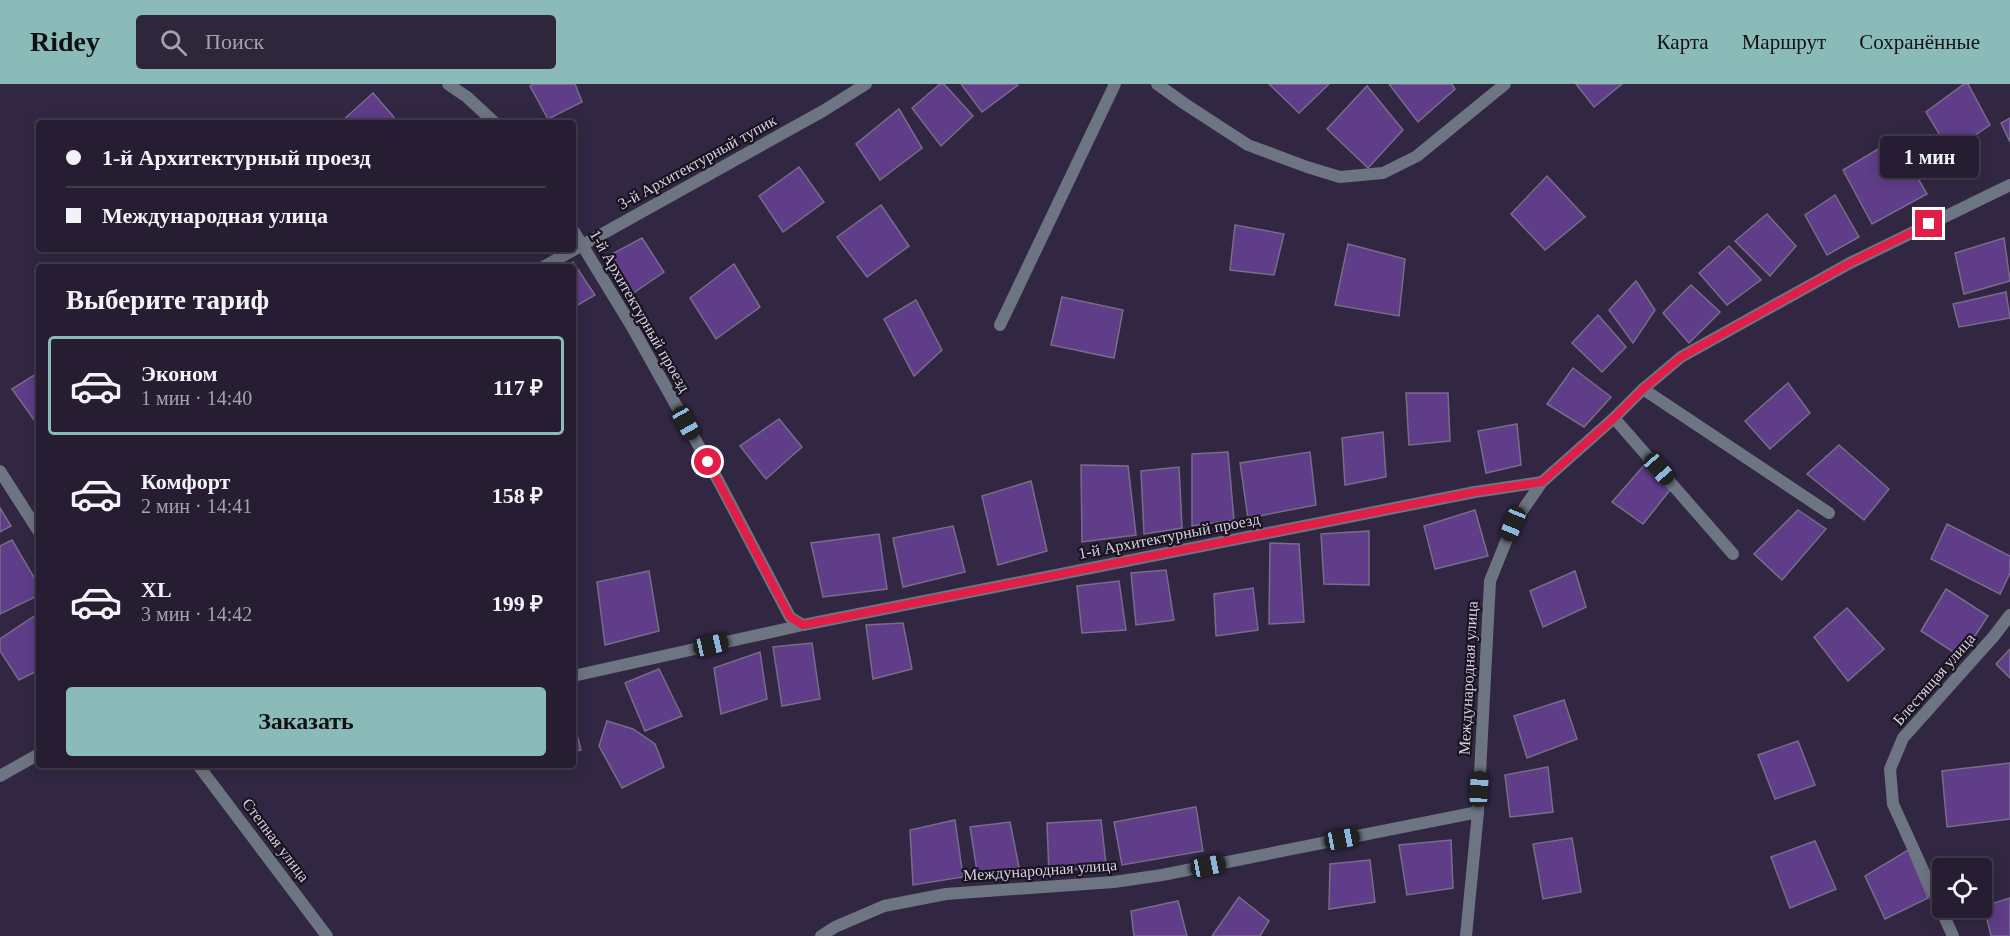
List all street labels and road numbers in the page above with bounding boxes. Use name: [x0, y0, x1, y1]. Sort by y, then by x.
street label: 3-й Архитектурный тупик: [615, 111, 780, 213]
street label: 1-й Архитектурный проезд: [586, 227, 693, 396]
street label: 1-й Архитектурный проезд: [1077, 510, 1261, 563]
street label: Международная улица: [1455, 601, 1482, 755]
street label: Блестящая улица: [1890, 630, 1979, 729]
street label: Степная улица: [238, 795, 313, 886]
street label: Международная улица: [963, 856, 1118, 885]

